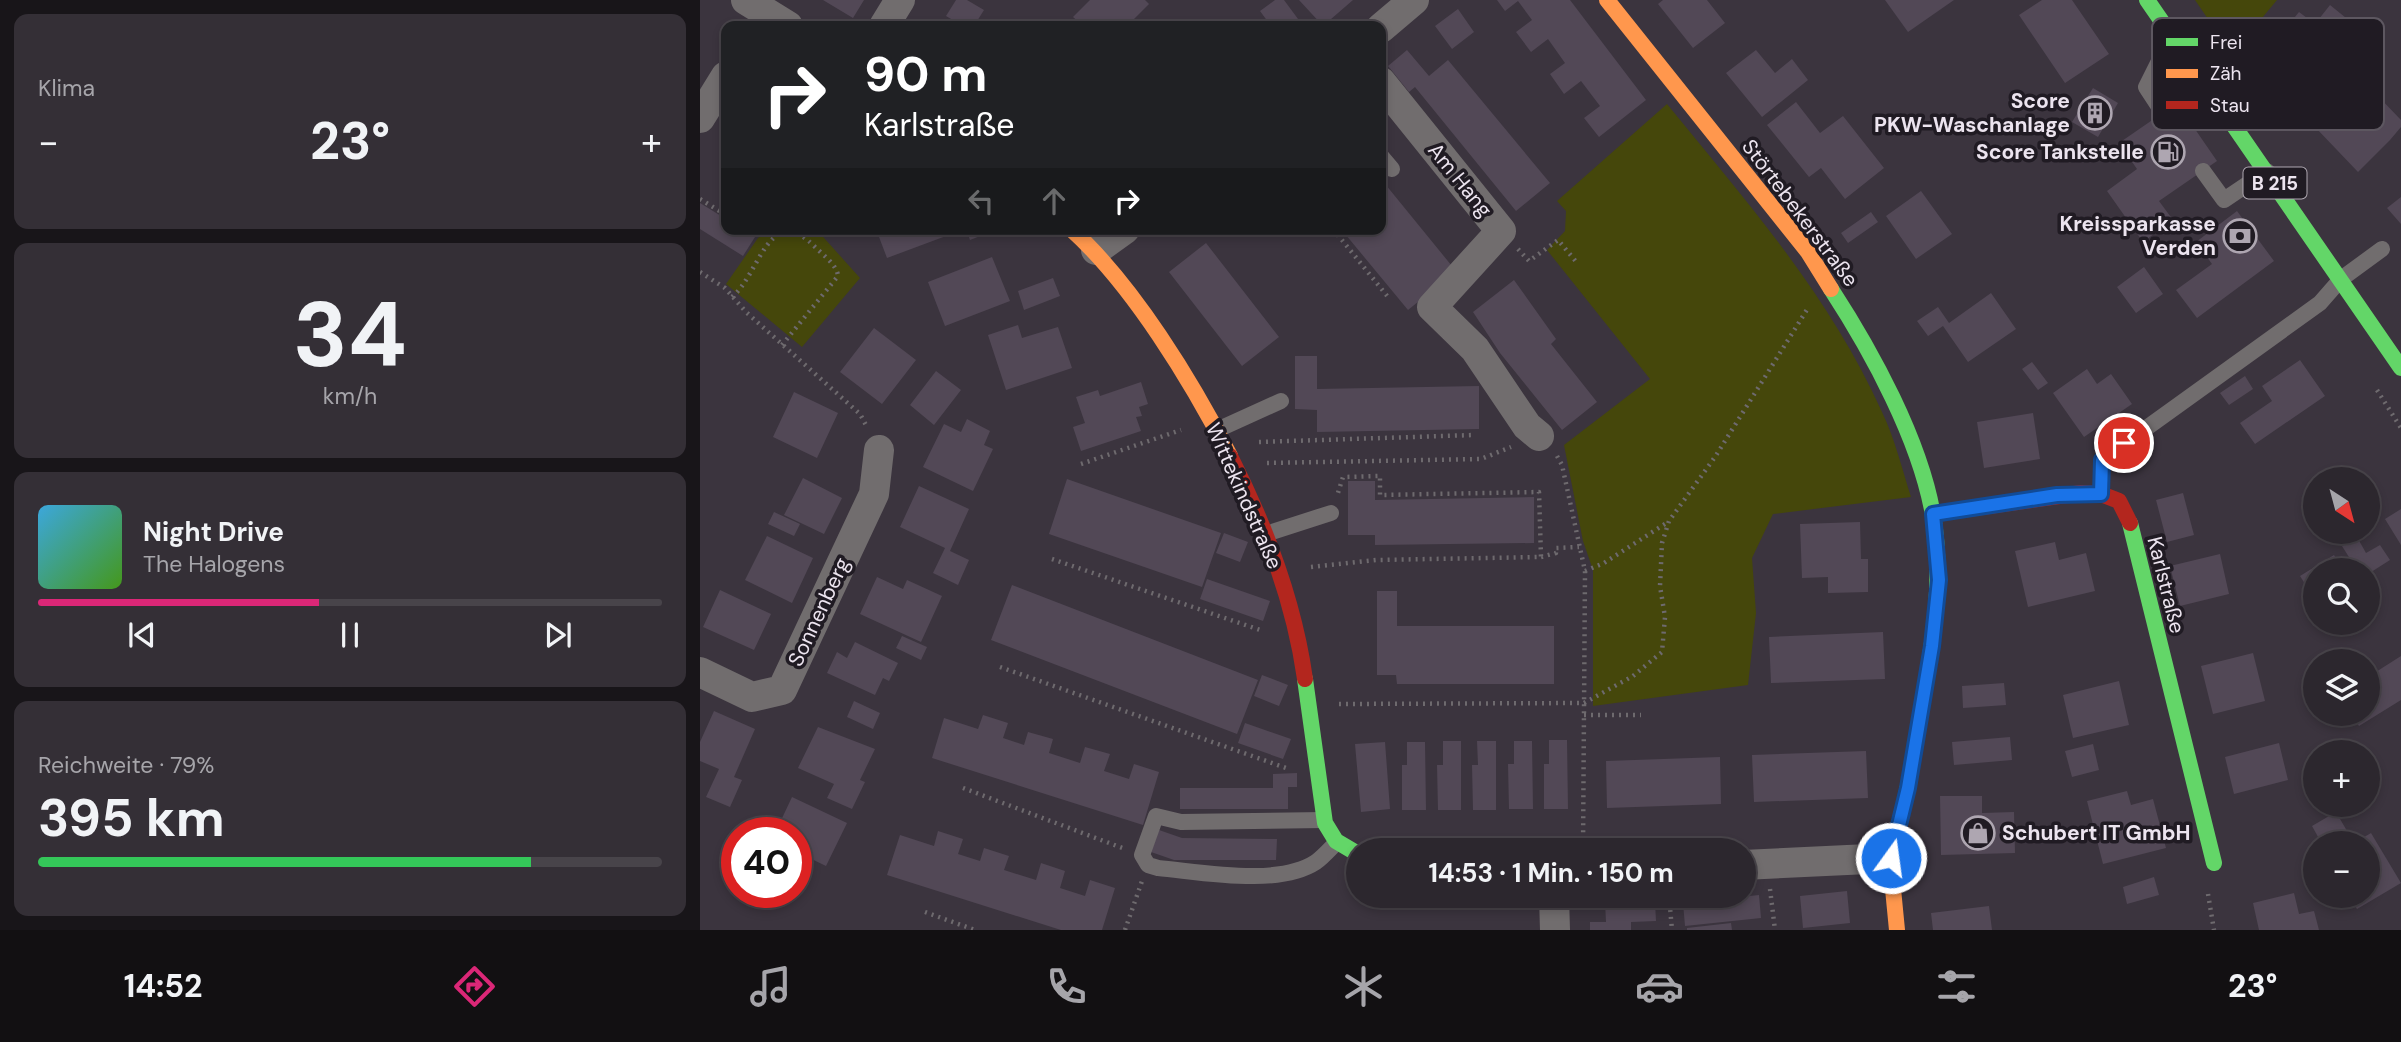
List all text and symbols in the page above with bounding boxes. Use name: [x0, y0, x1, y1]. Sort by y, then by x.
legend: [2152, 18, 2384, 130]
text: Frei: [2210, 30, 2242, 55]
text: 90 m: [864, 42, 987, 106]
icon: right: [749, 49, 840, 140]
text: Zäh: [2210, 61, 2242, 86]
text: Klima: [38, 73, 95, 103]
place label: Score PKW-Waschanlage: [1874, 87, 2070, 139]
text: Stau: [2210, 93, 2250, 118]
building icon: Score PKW-Waschanlage: [2076, 94, 2114, 132]
text: Karlstraße: [864, 104, 1014, 146]
text: 23°: [310, 107, 390, 175]
text: −: [38, 117, 59, 167]
text: +: [641, 117, 662, 167]
fuel station icon: Score Tankstelle: [2149, 133, 2187, 171]
street label: Störtebekerstraße: [1735, 134, 1865, 292]
street label: Am Hang: [1422, 137, 1499, 223]
place label: Score Tankstelle: [1976, 138, 2144, 166]
road number: B 215: [2244, 168, 2306, 198]
icon: left: [962, 182, 1000, 220]
icon: ahead: [1035, 182, 1073, 220]
icon: right: [1108, 182, 1146, 220]
place label: Kreissparkasse Verden: [2059, 210, 2216, 262]
bank icon: Kreissparkasse Verden: [2221, 217, 2259, 255]
text: 34: [293, 276, 407, 394]
text: km/h: [323, 381, 377, 411]
pin: [2094, 413, 2154, 473]
street label: Wittekindstraße: [1199, 418, 1289, 574]
icon: arrive: [2105, 424, 2143, 462]
north arrow: [2303, 467, 2380, 544]
map controls: [2303, 467, 2380, 908]
text: Night Drive: [143, 515, 284, 549]
street label: Karlstraße: [2140, 534, 2192, 636]
text: The Halogens: [143, 549, 285, 579]
street label: Sonnenberg: [782, 553, 857, 671]
button: search: [2303, 558, 2380, 635]
icon: previous: [123, 616, 161, 654]
icon: pause: [331, 616, 369, 654]
icon: next: [539, 616, 577, 654]
button: layers: [2303, 649, 2380, 726]
button: +: [2303, 740, 2380, 817]
text: Reichweite · 79%: [38, 750, 214, 780]
text: 395 km: [38, 784, 225, 852]
shop icon: Schubert IT GmbH: [1959, 814, 1997, 852]
speed limit sign: 40: [721, 817, 812, 908]
place label: Schubert IT GmbH: [2002, 819, 2190, 847]
position arrow: [1854, 821, 1928, 895]
button: −: [2303, 831, 2380, 908]
text: 14:53 · 1 Min. · 150 m: [1428, 856, 1674, 890]
icon: directions: [450, 962, 499, 1011]
icon: music: [746, 962, 795, 1011]
icon: phone: [1042, 962, 1091, 1011]
icon: climate: [1339, 962, 1388, 1011]
icon: car: [1635, 962, 1684, 1011]
icon: filters: [1932, 962, 1981, 1011]
text: 14:52: [124, 965, 202, 1007]
text: 23°: [2228, 965, 2277, 1007]

